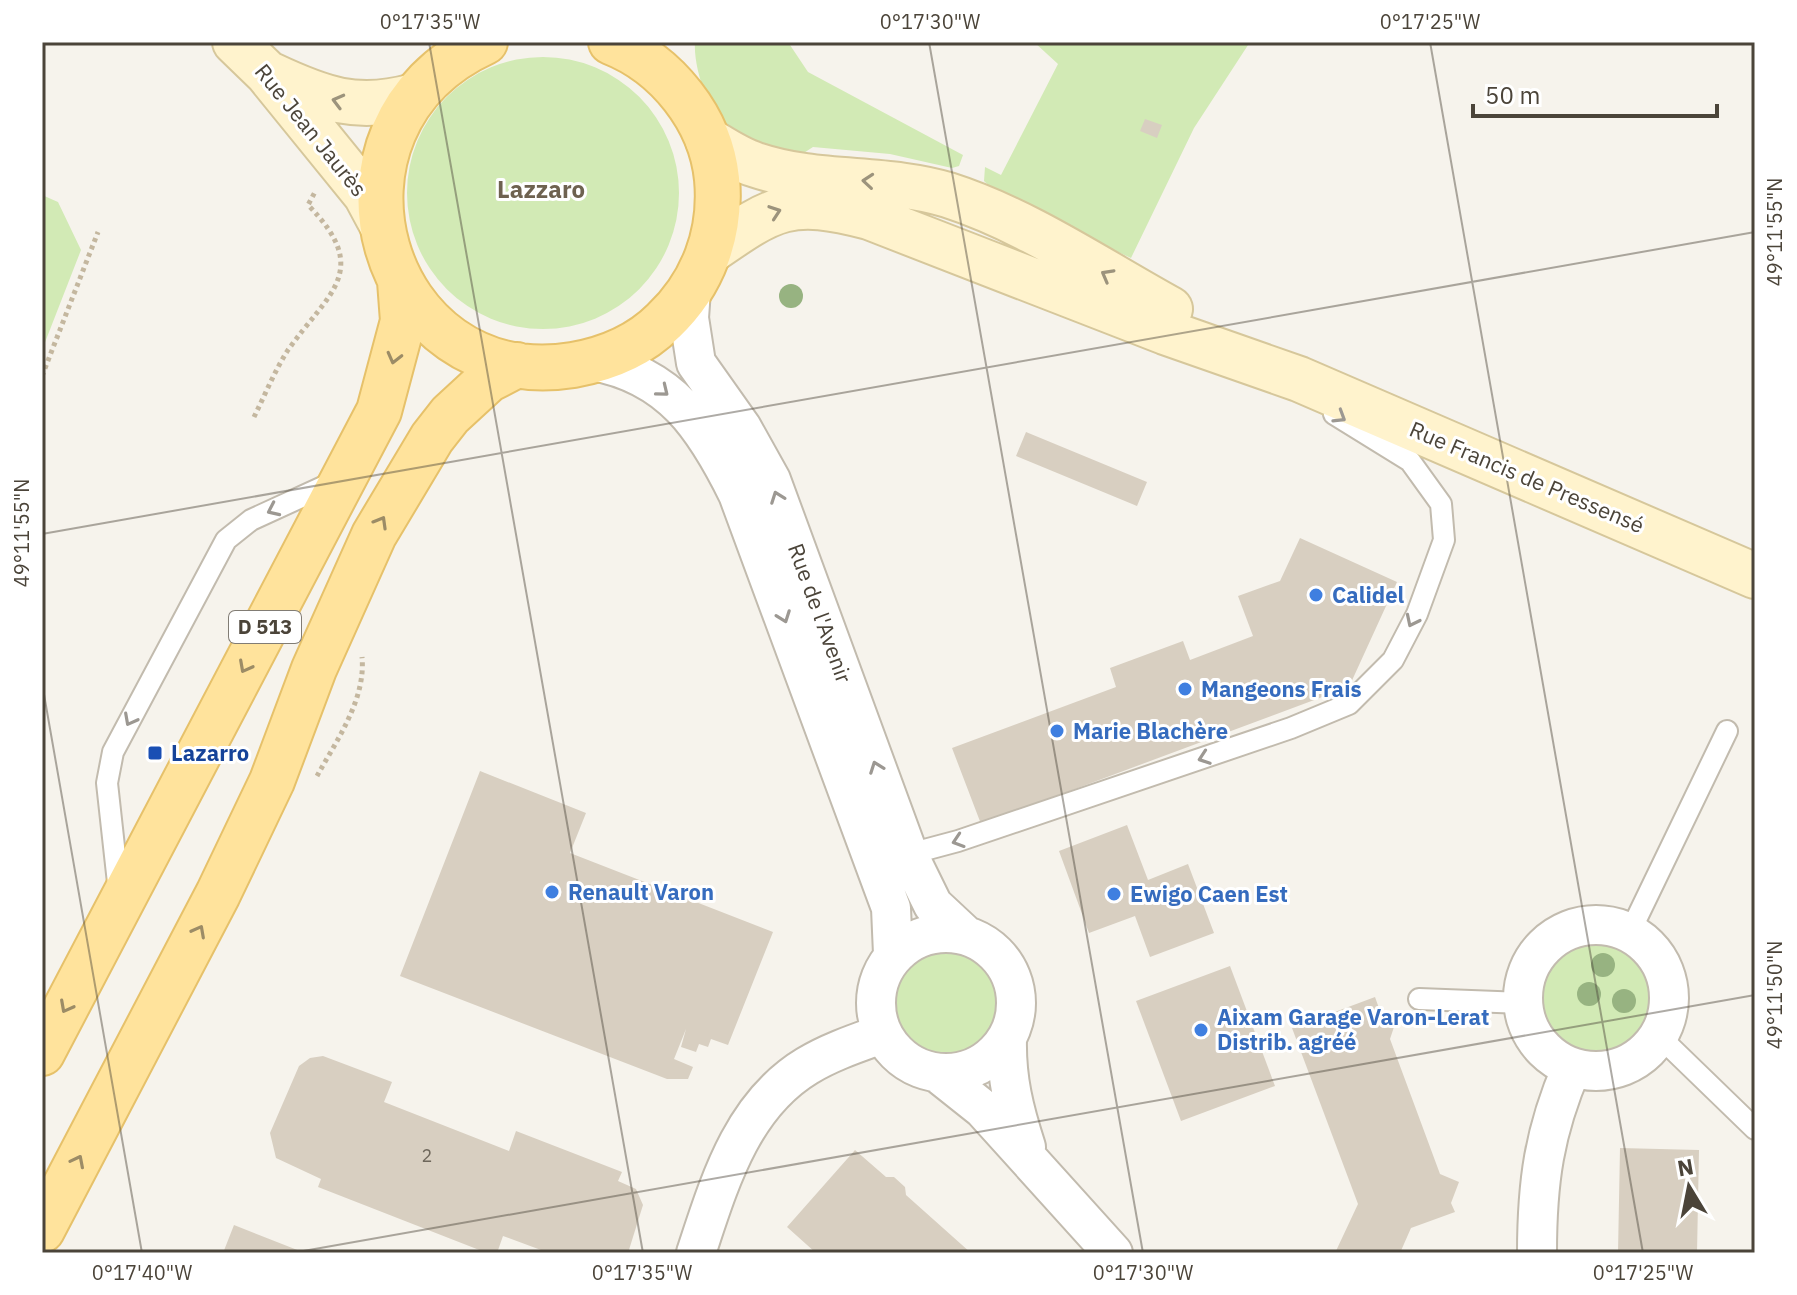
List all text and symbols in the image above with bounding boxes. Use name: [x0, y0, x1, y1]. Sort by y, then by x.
text: 0°17'35"W: [380, 8, 481, 35]
text: 0°17'30"W: [880, 8, 981, 35]
text: 0°17'25"W: [1380, 8, 1481, 35]
street label: Rue Jean Jaurès: [249, 57, 374, 202]
scale bar: [1473, 68, 1717, 118]
text: 50 m: [1485, 79, 1540, 111]
one-way arrow: [332, 93, 346, 110]
one-way arrow: [861, 172, 874, 189]
district label: Lazzaro: [497, 173, 585, 205]
text: 49°11'55"N: [1761, 178, 1788, 286]
one-way arrow: [767, 205, 781, 221]
one-way arrow: [1102, 269, 1116, 285]
one-way arrow: [387, 351, 404, 364]
one-way arrow: [654, 381, 669, 396]
one-way arrow: [1331, 407, 1345, 422]
street label: Rue Francis de Pressensé: [1405, 414, 1649, 539]
text: 49°11'55"N: [8, 479, 35, 587]
one-way arrow: [770, 491, 787, 505]
one-way arrow: [266, 500, 281, 516]
one-way arrow: [371, 516, 387, 531]
street label: Rue de l'Avenir: [782, 539, 859, 687]
place label: Calidel: [1332, 580, 1405, 609]
marker: Calidel: [1307, 586, 1325, 604]
one-way arrow: [774, 609, 790, 623]
road number: D 513: [229, 611, 301, 643]
one-way arrow: [1406, 613, 1422, 628]
one-way arrow: [239, 658, 254, 673]
place label: Mangeons Frais: [1201, 674, 1362, 703]
marker: Mangeons Frais: [1176, 680, 1194, 698]
one-way arrow: [124, 712, 139, 726]
place label: Marie Blachère: [1073, 716, 1228, 745]
marker: Marie Blachère: [1048, 722, 1066, 740]
place label: Lazarro: [171, 738, 249, 767]
marker: Lazarro: [146, 744, 164, 762]
one-way arrow: [1198, 748, 1212, 764]
one-way arrow: [869, 761, 886, 775]
one-way arrow: [952, 832, 965, 848]
place label: Renault Varon: [568, 877, 714, 906]
place label: Ewigo Caen Est: [1130, 879, 1288, 908]
marker: Renault Varon: [543, 883, 561, 901]
marker: Ewigo Caen Est: [1105, 885, 1123, 903]
one-way arrow: [189, 925, 204, 939]
text: 49°11'50"N: [1761, 941, 1788, 1049]
one-way arrow: [60, 999, 75, 1014]
place label: Aixam Garage Varon-Lerat Distrib. agréé: [1217, 1002, 1489, 1056]
marker: Aixam Garage Varon-Lerat Distrib. agréé: [1192, 1021, 1210, 1039]
house number: 2: [422, 1144, 432, 1167]
north arrow: [1649, 1147, 1729, 1227]
text: N: [1675, 1151, 1696, 1182]
one-way arrow: [68, 1155, 83, 1170]
text: 0°17'40"W: [92, 1259, 193, 1286]
text: 0°17'35"W: [592, 1259, 693, 1286]
text: 0°17'30"W: [1093, 1259, 1194, 1286]
text: 0°17'25"W: [1593, 1259, 1694, 1286]

